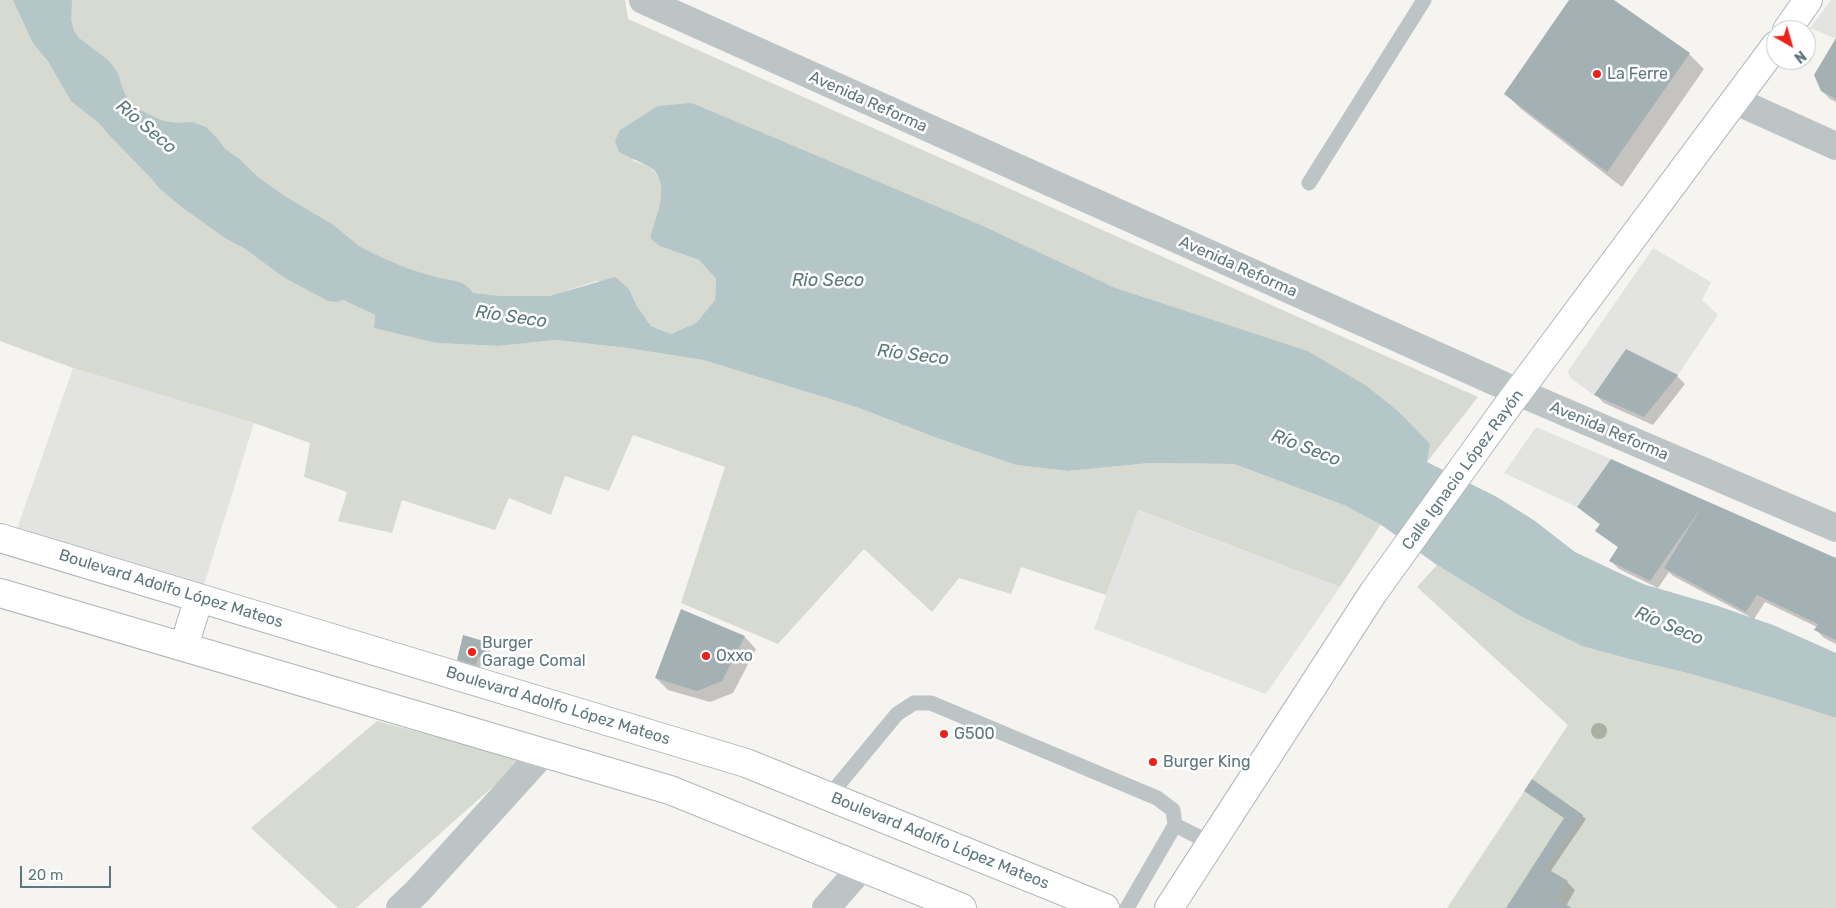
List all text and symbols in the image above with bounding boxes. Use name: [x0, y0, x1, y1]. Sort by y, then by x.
north arrow: [1766, 20, 1816, 70]
text: N: [1791, 47, 1809, 66]
place label: La Ferre: [1607, 64, 1668, 84]
street label: Avenida Reforma: [806, 67, 930, 137]
marker: La Ferre: [1591, 68, 1603, 80]
water label: Río Seco: [111, 95, 181, 159]
street label: Avenida Reforma: [1176, 232, 1300, 302]
water label: Rio Seco: [792, 270, 864, 292]
water label: Río Seco: [474, 301, 548, 333]
water label: Río Seco: [876, 340, 950, 370]
street label: Calle Ignacio López Rayón: [1398, 386, 1528, 554]
street label: Avenida Reforma: [1547, 397, 1671, 465]
water label: Río Seco: [1268, 425, 1344, 471]
street label: Boulevard Adolfo López Mateos: [56, 546, 286, 632]
water label: Río Seco: [1631, 602, 1707, 650]
place label: Burger Garage Comal: [482, 633, 586, 671]
marker: Burger Garage Comal: [466, 646, 478, 658]
place label: Oxxo: [716, 646, 753, 666]
marker: Oxxo: [700, 650, 712, 662]
street label: Boulevard Adolfo López Mateos: [443, 663, 673, 749]
place label: G500: [954, 724, 995, 744]
marker: G500: [938, 728, 950, 740]
place label: Burger King: [1163, 752, 1250, 772]
marker: Burger King: [1147, 756, 1159, 768]
street label: Boulevard Adolfo López Mateos: [828, 788, 1052, 894]
scale bar: [22, 856, 114, 888]
text: 20 m: [28, 866, 63, 884]

